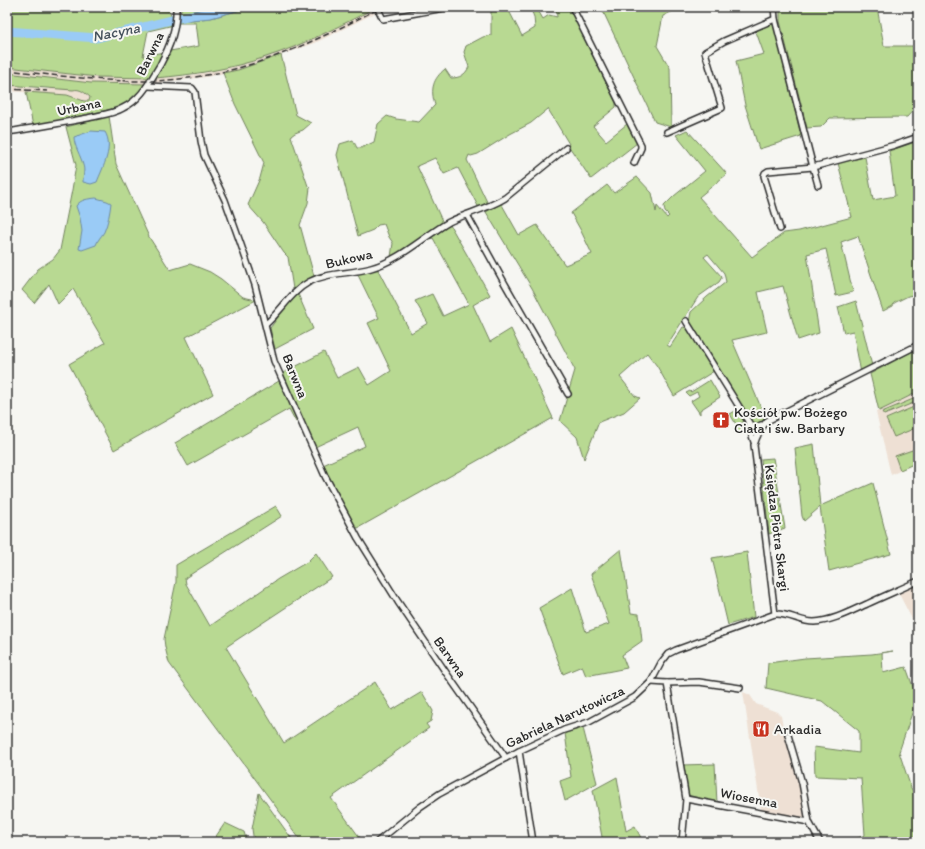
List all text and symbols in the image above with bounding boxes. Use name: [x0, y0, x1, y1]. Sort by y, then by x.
water label: Nacyna: [91, 18, 142, 45]
street label: Barwna: [132, 29, 168, 79]
street label: Urbana: [56, 94, 103, 120]
street label: Bukowa: [324, 245, 375, 273]
street label: Barwna: [278, 351, 312, 401]
place label: Kościół pw. Bożego Ciała i św. Barbary: [734, 404, 847, 437]
church icon: Kościół pw. Bożego Ciała i św. Barbary: [711, 410, 731, 430]
street label: Księdza Piotra Skargi: [761, 464, 793, 592]
street label: Barwna: [430, 633, 470, 681]
street label: Gabriela Narutowicza: [503, 682, 628, 752]
restaurant icon: Arkadia: [751, 719, 771, 739]
place label: Arkadia: [774, 721, 822, 738]
street label: Wiosenna: [719, 784, 780, 812]

